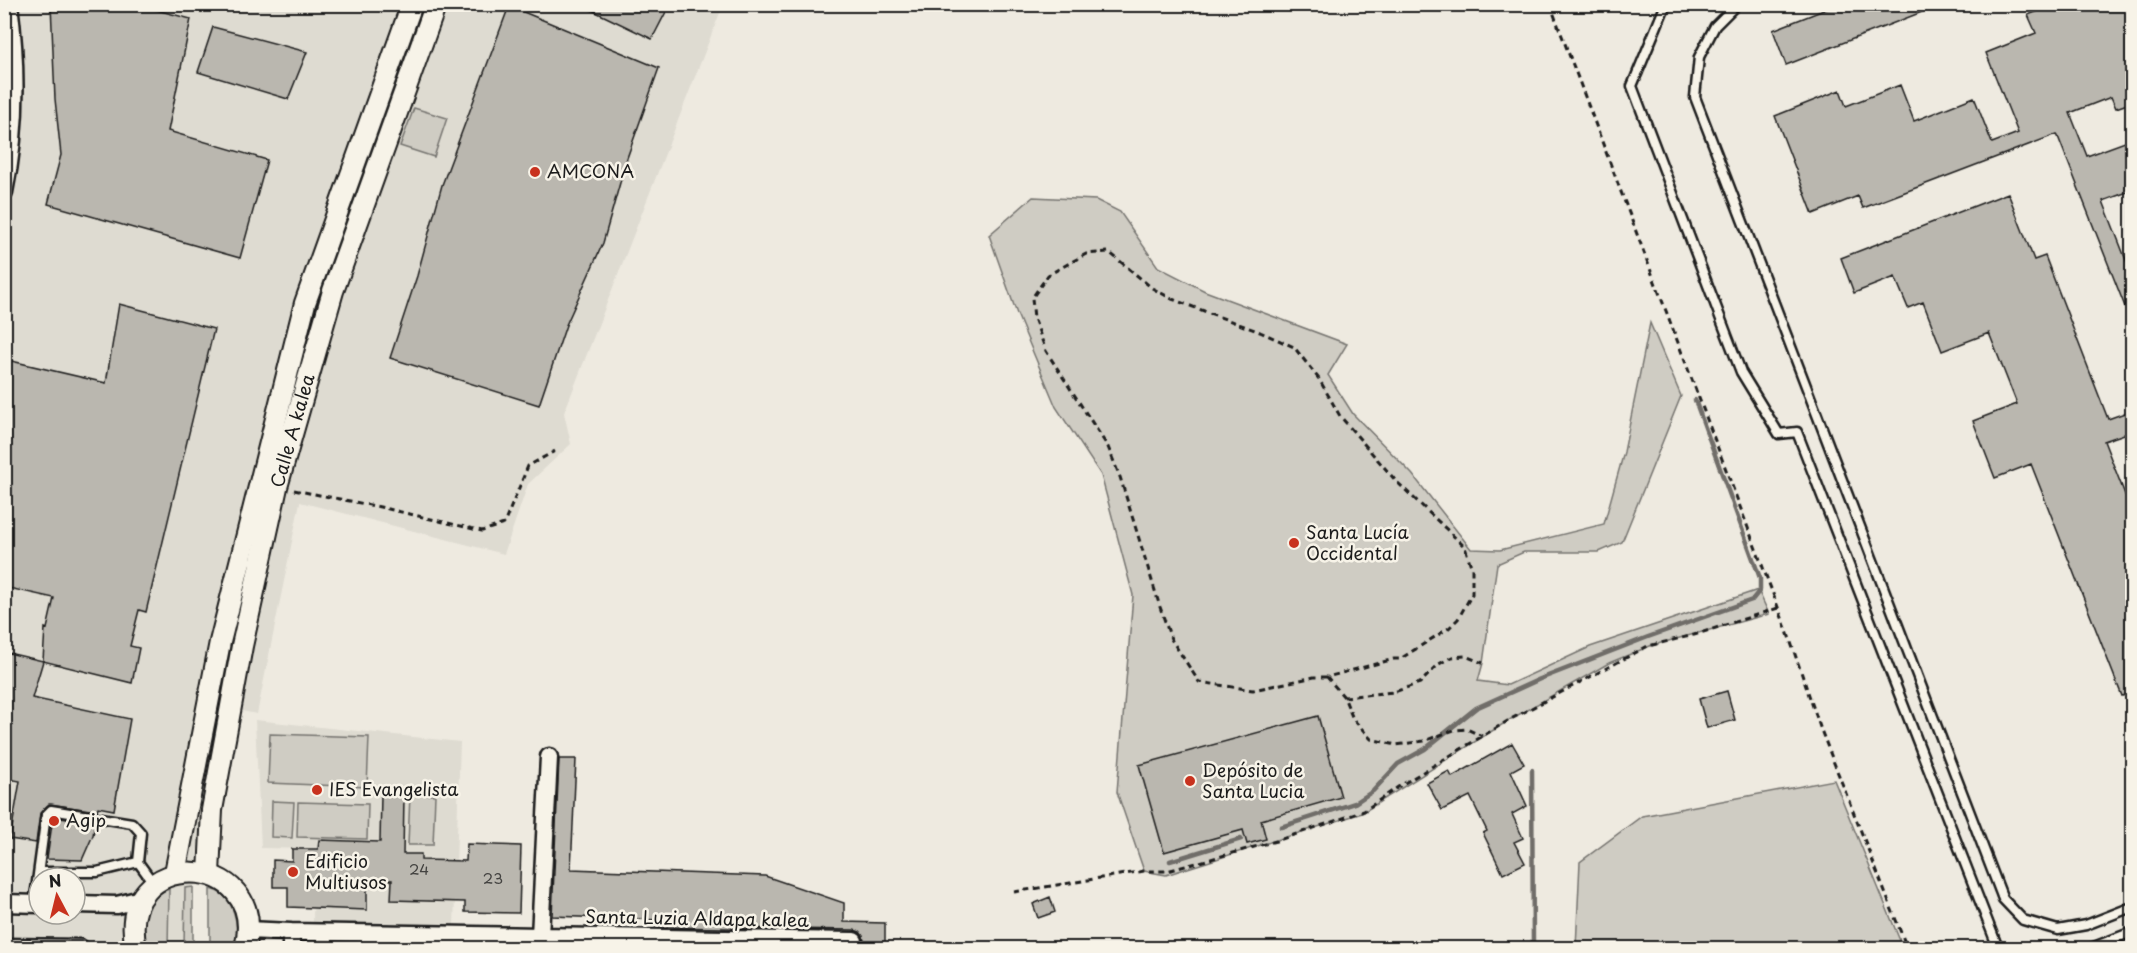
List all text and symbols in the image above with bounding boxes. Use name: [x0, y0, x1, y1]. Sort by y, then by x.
place label: AMCONA: [547, 157, 634, 184]
marker: AMCONA: [528, 165, 542, 179]
street label: Calle A kalea: [263, 370, 321, 490]
place label: Santa Lucía Occidental: [1306, 518, 1410, 566]
marker: Santa Lucía Occidental: [1287, 536, 1301, 550]
place label: Depósito de Santa Lucia: [1202, 756, 1304, 804]
marker: Depósito de Santa Lucia: [1183, 774, 1197, 788]
place label: IES Evangelista: [329, 775, 459, 802]
marker: IES Evangelista: [310, 783, 324, 797]
place label: Agip: [66, 806, 106, 833]
marker: Agip: [47, 814, 61, 828]
place label: Edificio Multiusos: [305, 847, 387, 895]
house number: 24: [409, 857, 429, 880]
marker: Edificio Multiusos: [286, 865, 300, 879]
north arrow: [27, 866, 87, 926]
house number: 23: [483, 866, 503, 889]
text: N: [47, 867, 63, 893]
street label: Santa Luzia Aldapa kalea: [585, 902, 809, 933]

